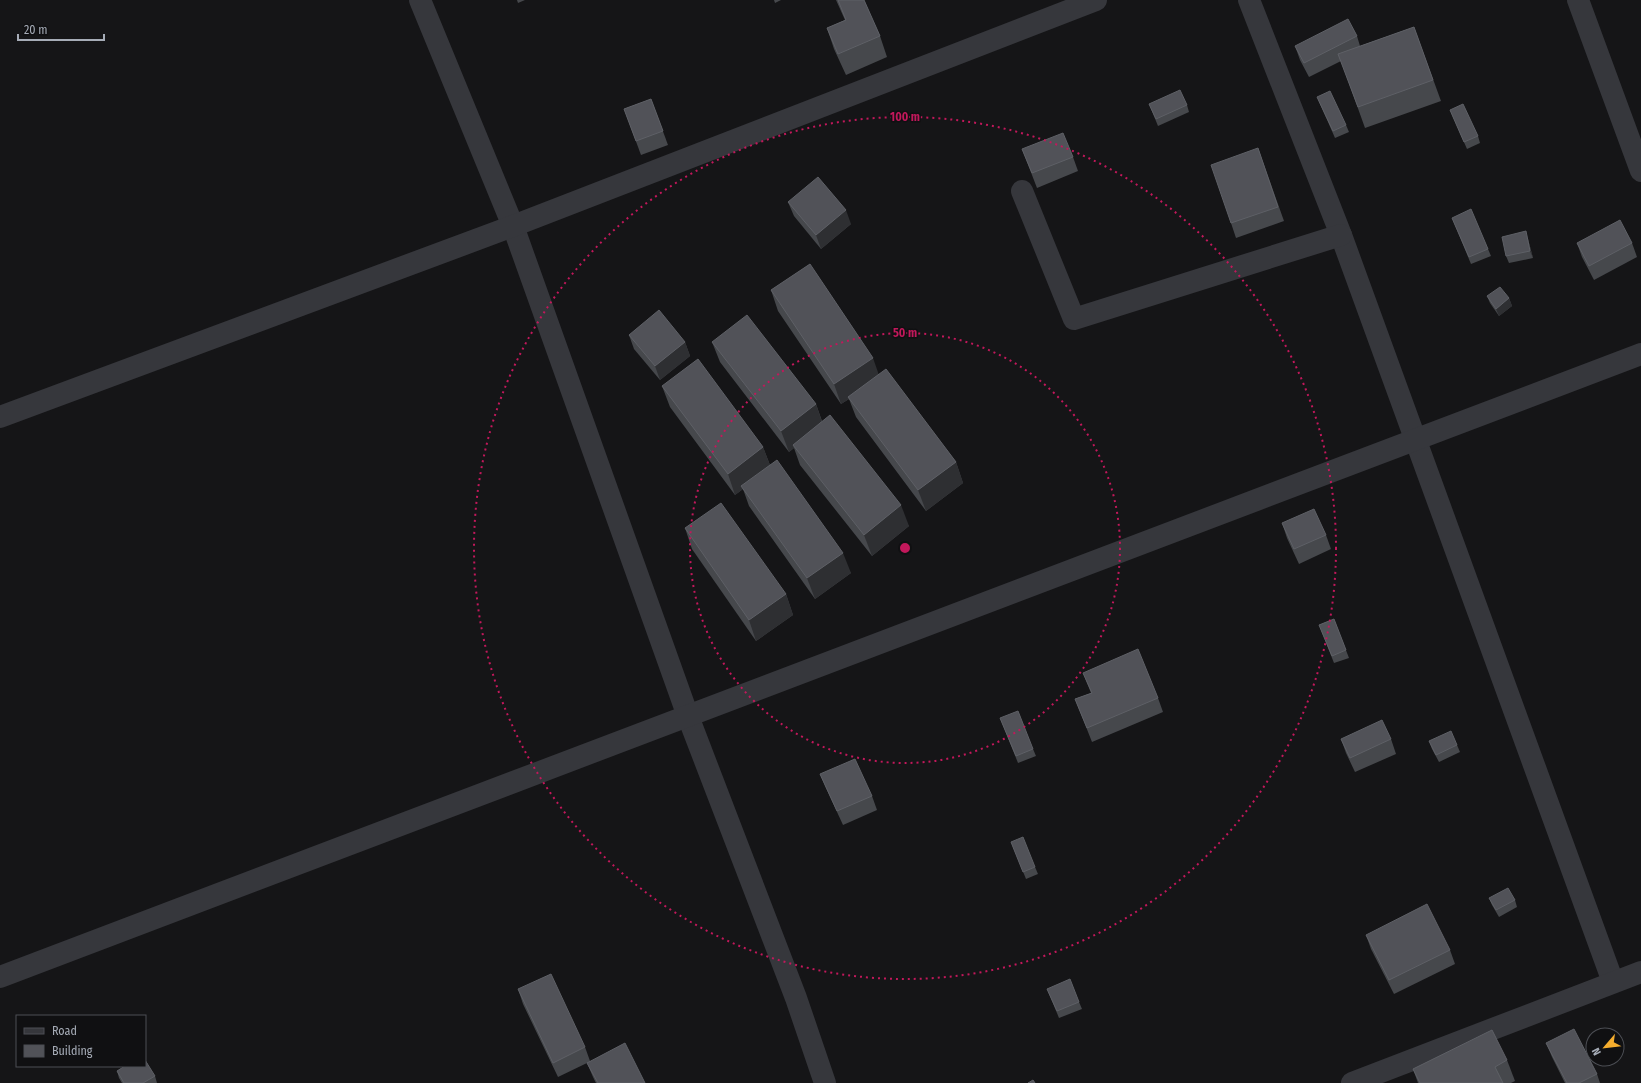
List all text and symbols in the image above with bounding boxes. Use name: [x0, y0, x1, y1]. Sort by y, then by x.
scale bar: [18, 16, 104, 42]
text: 20 m: [24, 23, 48, 37]
text: 100 m: [890, 110, 920, 124]
text: 50 m: [893, 326, 917, 340]
centre of rings: [898, 541, 912, 555]
legend: [16, 1015, 146, 1067]
text: Road: [52, 1024, 77, 1038]
north arrow: [1585, 1027, 1625, 1067]
text: Building: [52, 1044, 93, 1058]
text: N: [1589, 1045, 1604, 1057]

